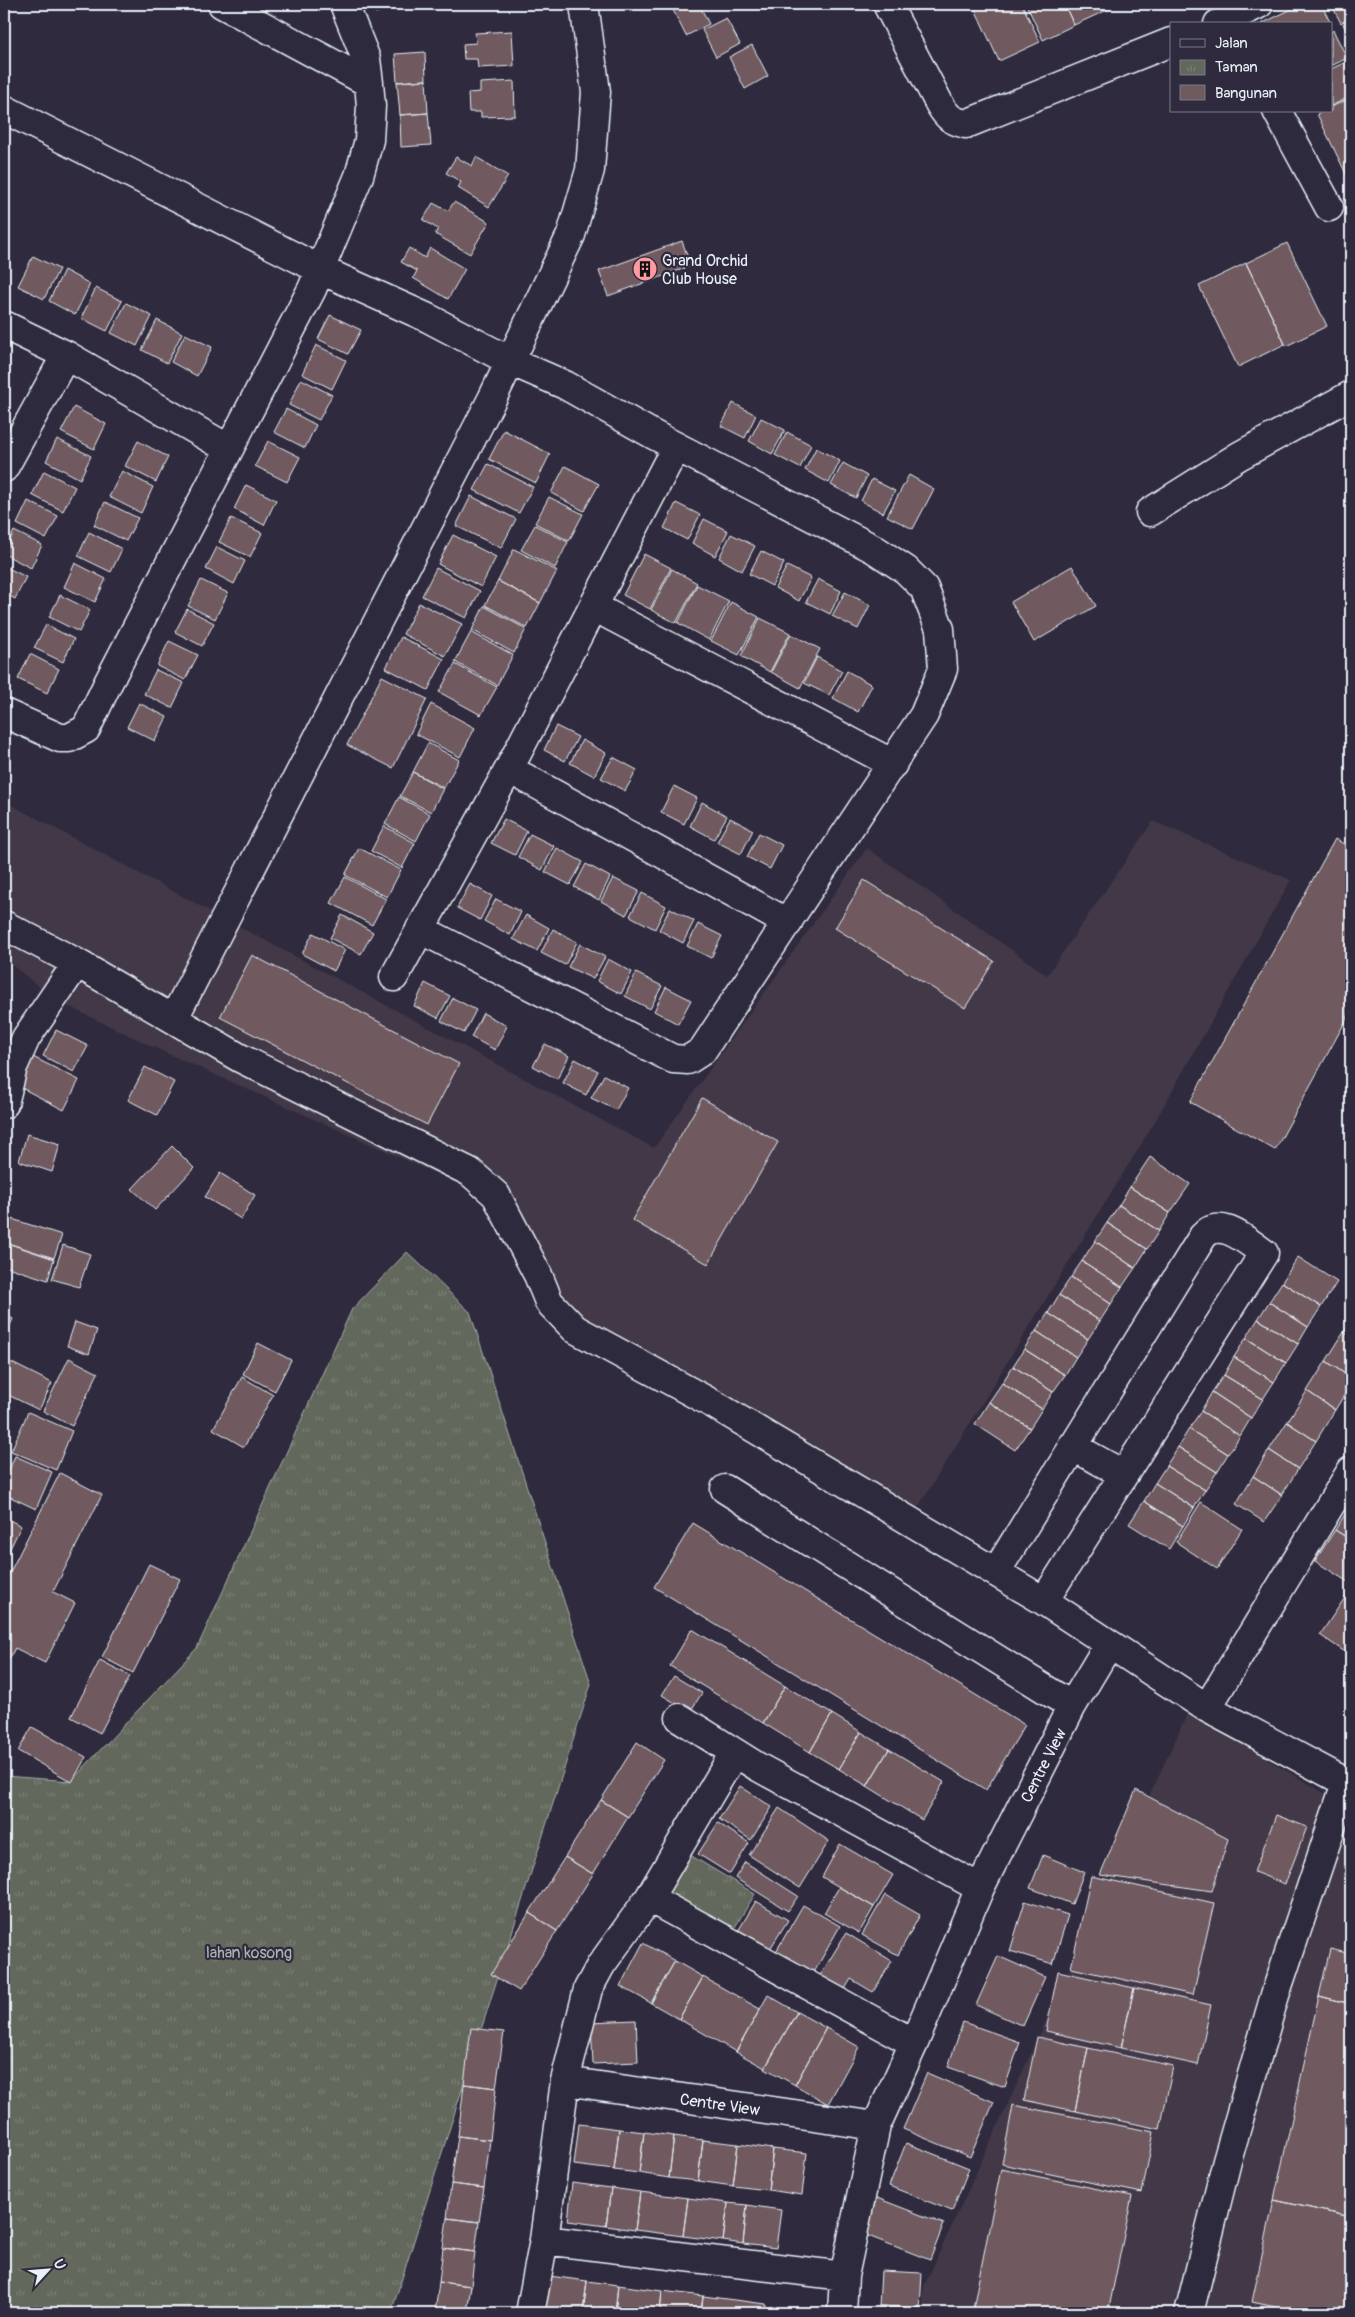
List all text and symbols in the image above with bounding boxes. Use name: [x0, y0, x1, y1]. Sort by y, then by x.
legend: [1170, 22, 1332, 112]
text: Jalan: [1215, 34, 1248, 53]
text: Taman: [1215, 58, 1258, 77]
text: Bangunan: [1215, 84, 1277, 103]
place label: Grand Orchid Club House: [662, 251, 748, 289]
building icon: Grand Orchid Club House: [632, 256, 658, 282]
street label: Centre View: [1017, 1725, 1071, 1806]
park label: lahan kosong: [206, 1943, 292, 1963]
street label: Centre View: [679, 2089, 761, 2121]
north arrow: [22, 2244, 72, 2294]
text: U: [50, 2257, 69, 2272]

